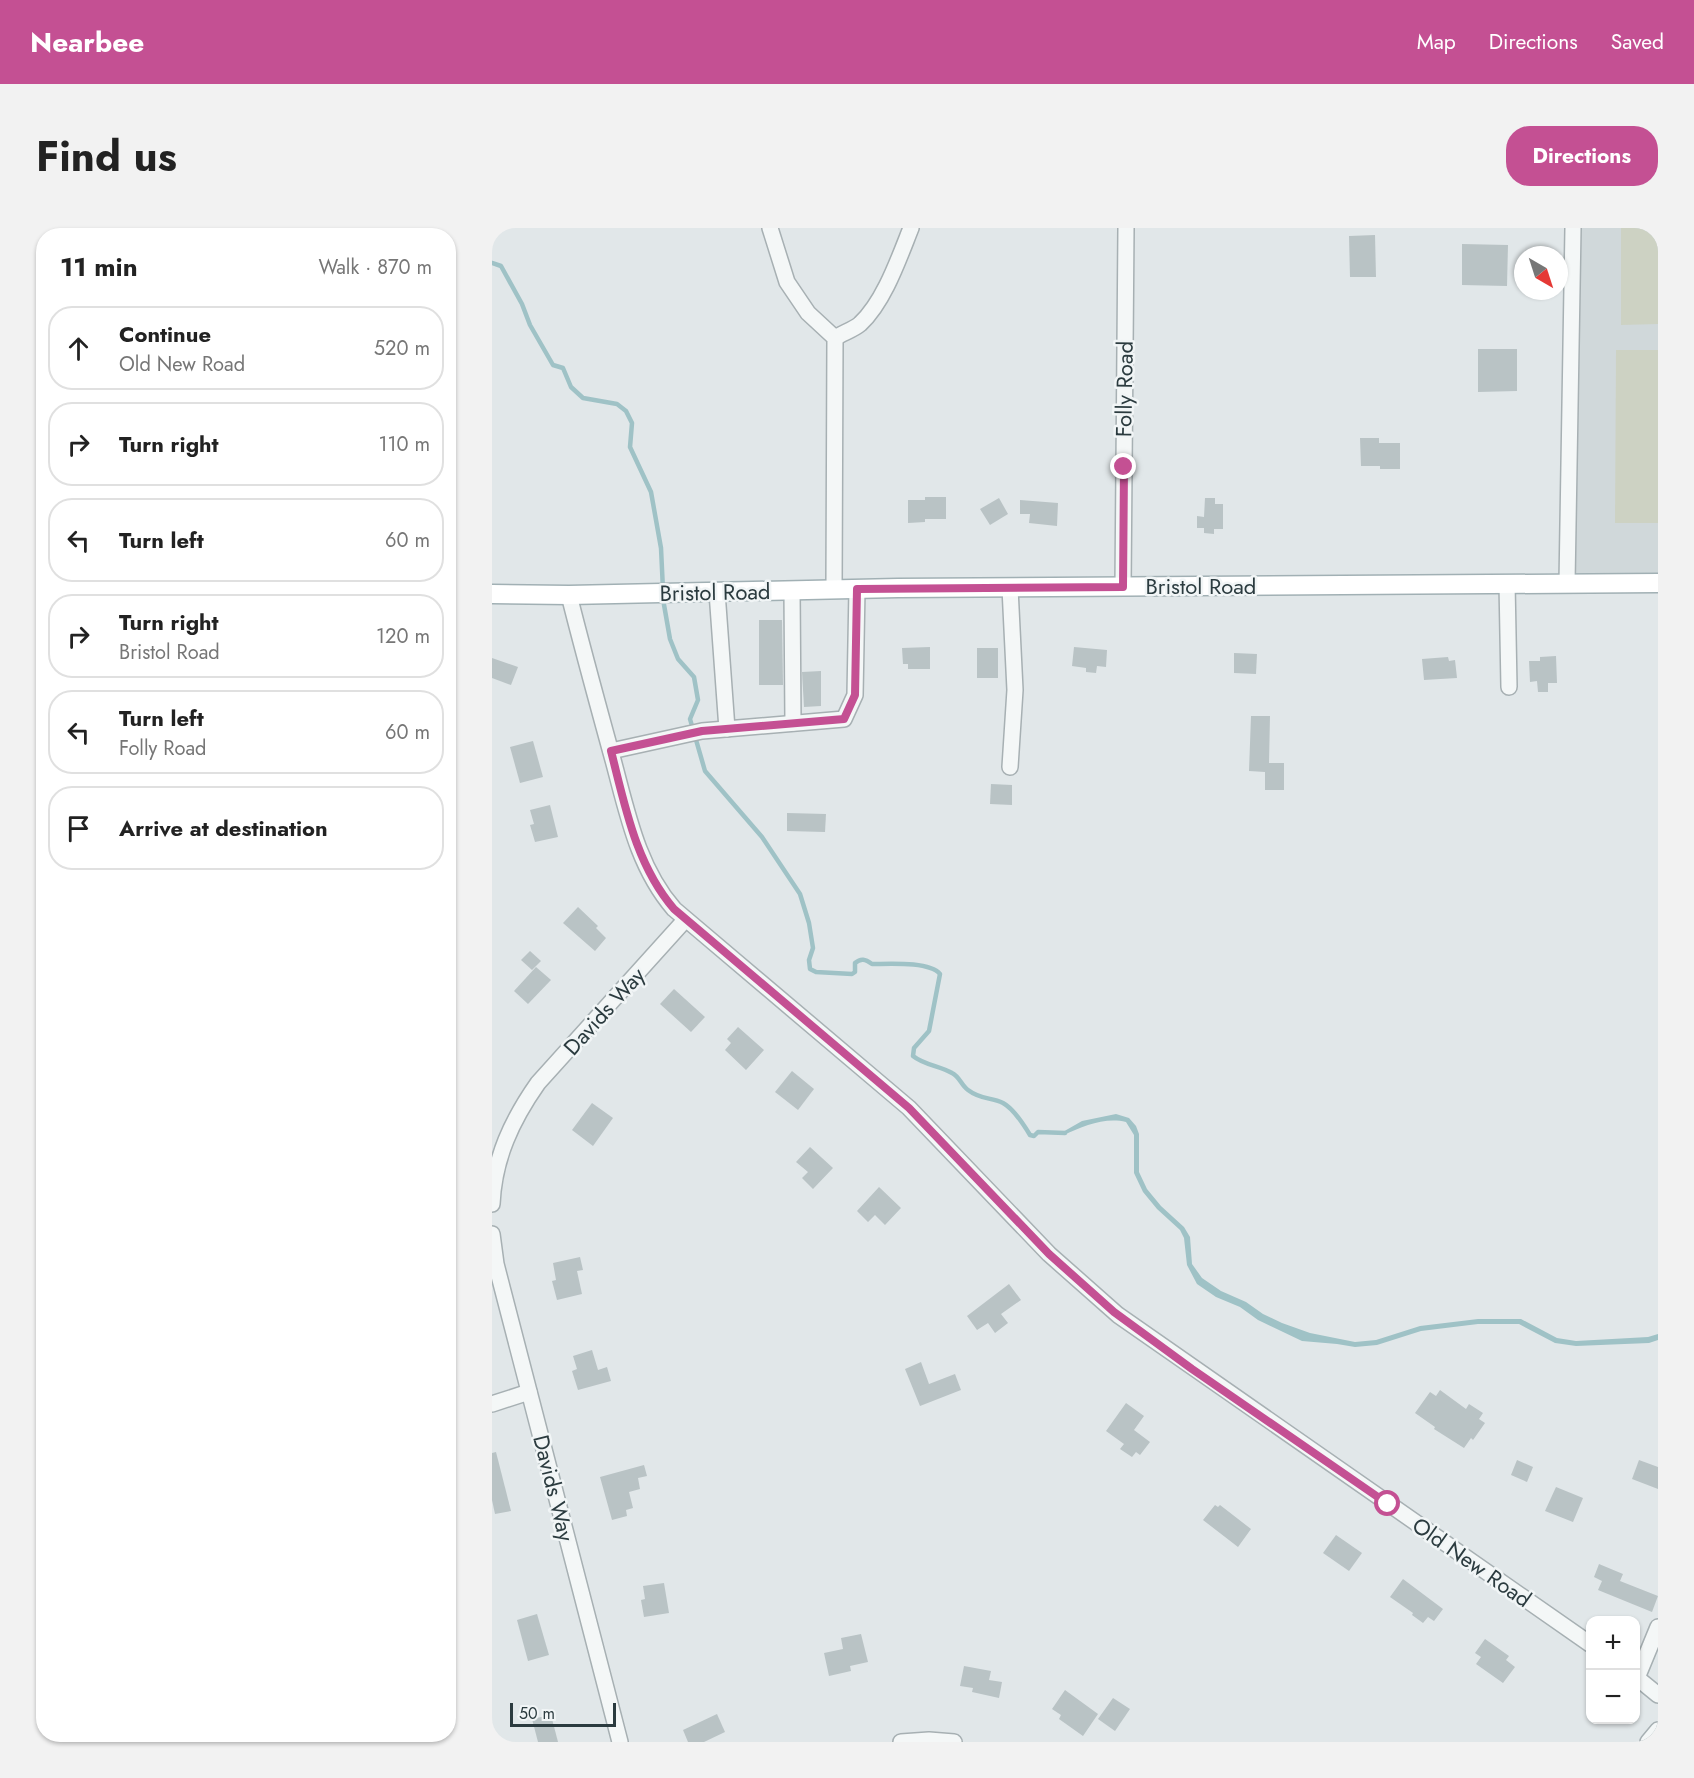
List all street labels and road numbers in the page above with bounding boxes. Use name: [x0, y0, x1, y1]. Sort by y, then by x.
street label: Folly Road: [1107, 341, 1141, 437]
street label: Bristol Road: [1146, 570, 1256, 602]
street label: Bristol Road: [659, 575, 771, 609]
street label: Davids Way: [556, 960, 652, 1062]
street label: Davids Way: [525, 1431, 583, 1545]
street label: Old New Road: [1406, 1509, 1538, 1615]

